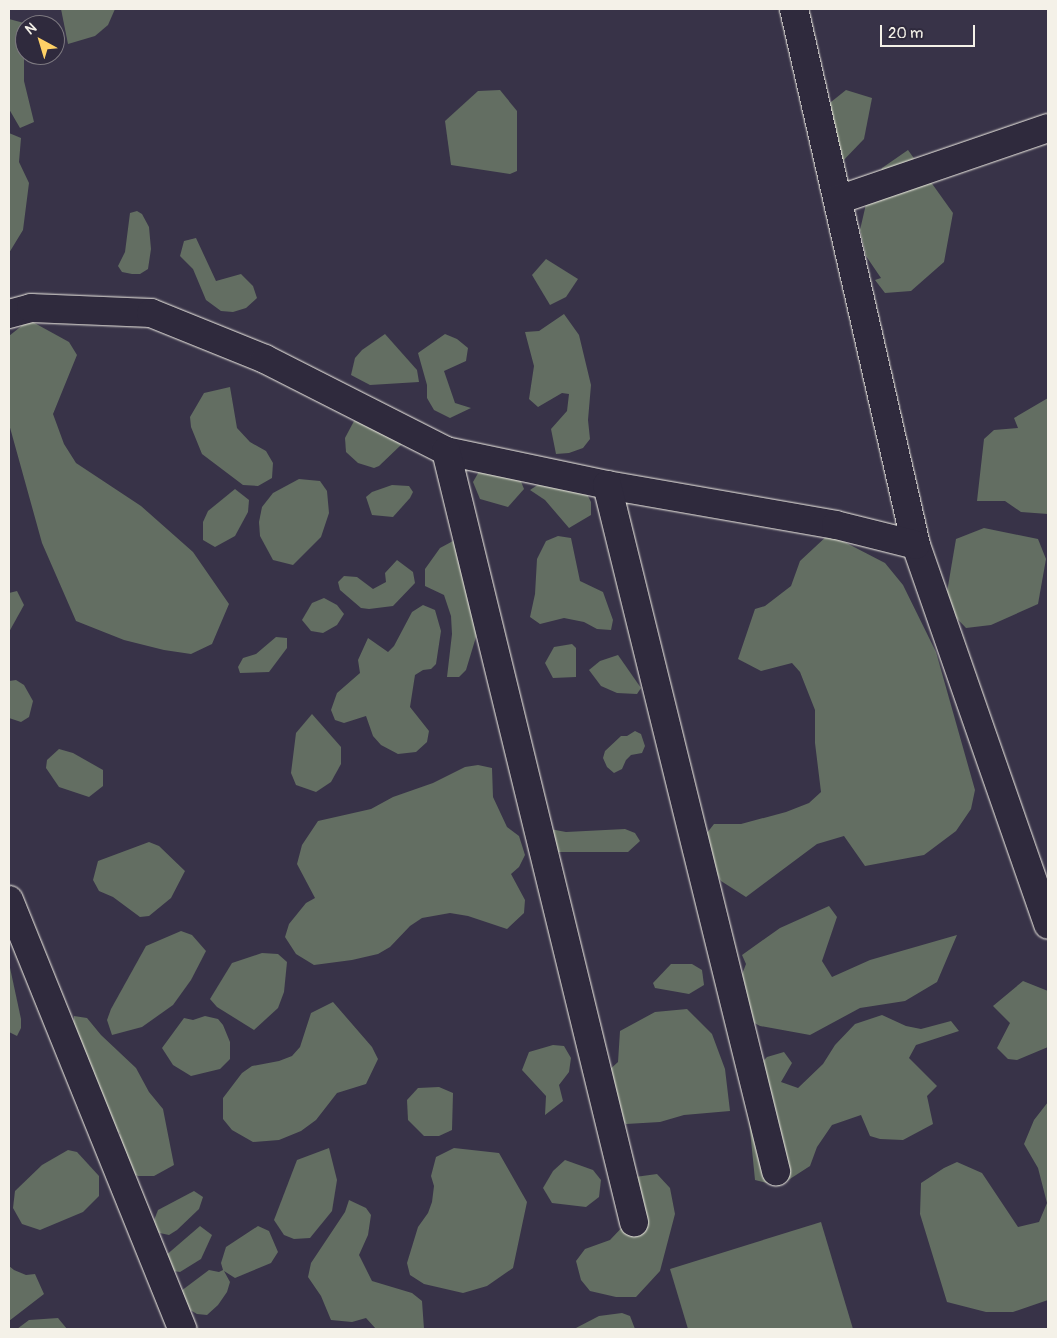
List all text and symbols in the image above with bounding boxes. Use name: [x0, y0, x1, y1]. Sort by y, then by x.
north arrow: [15, 15, 65, 65]
scale bar: [882, 15, 977, 47]
text: N: [22, 19, 40, 38]
text: 20 m: [888, 24, 923, 43]

